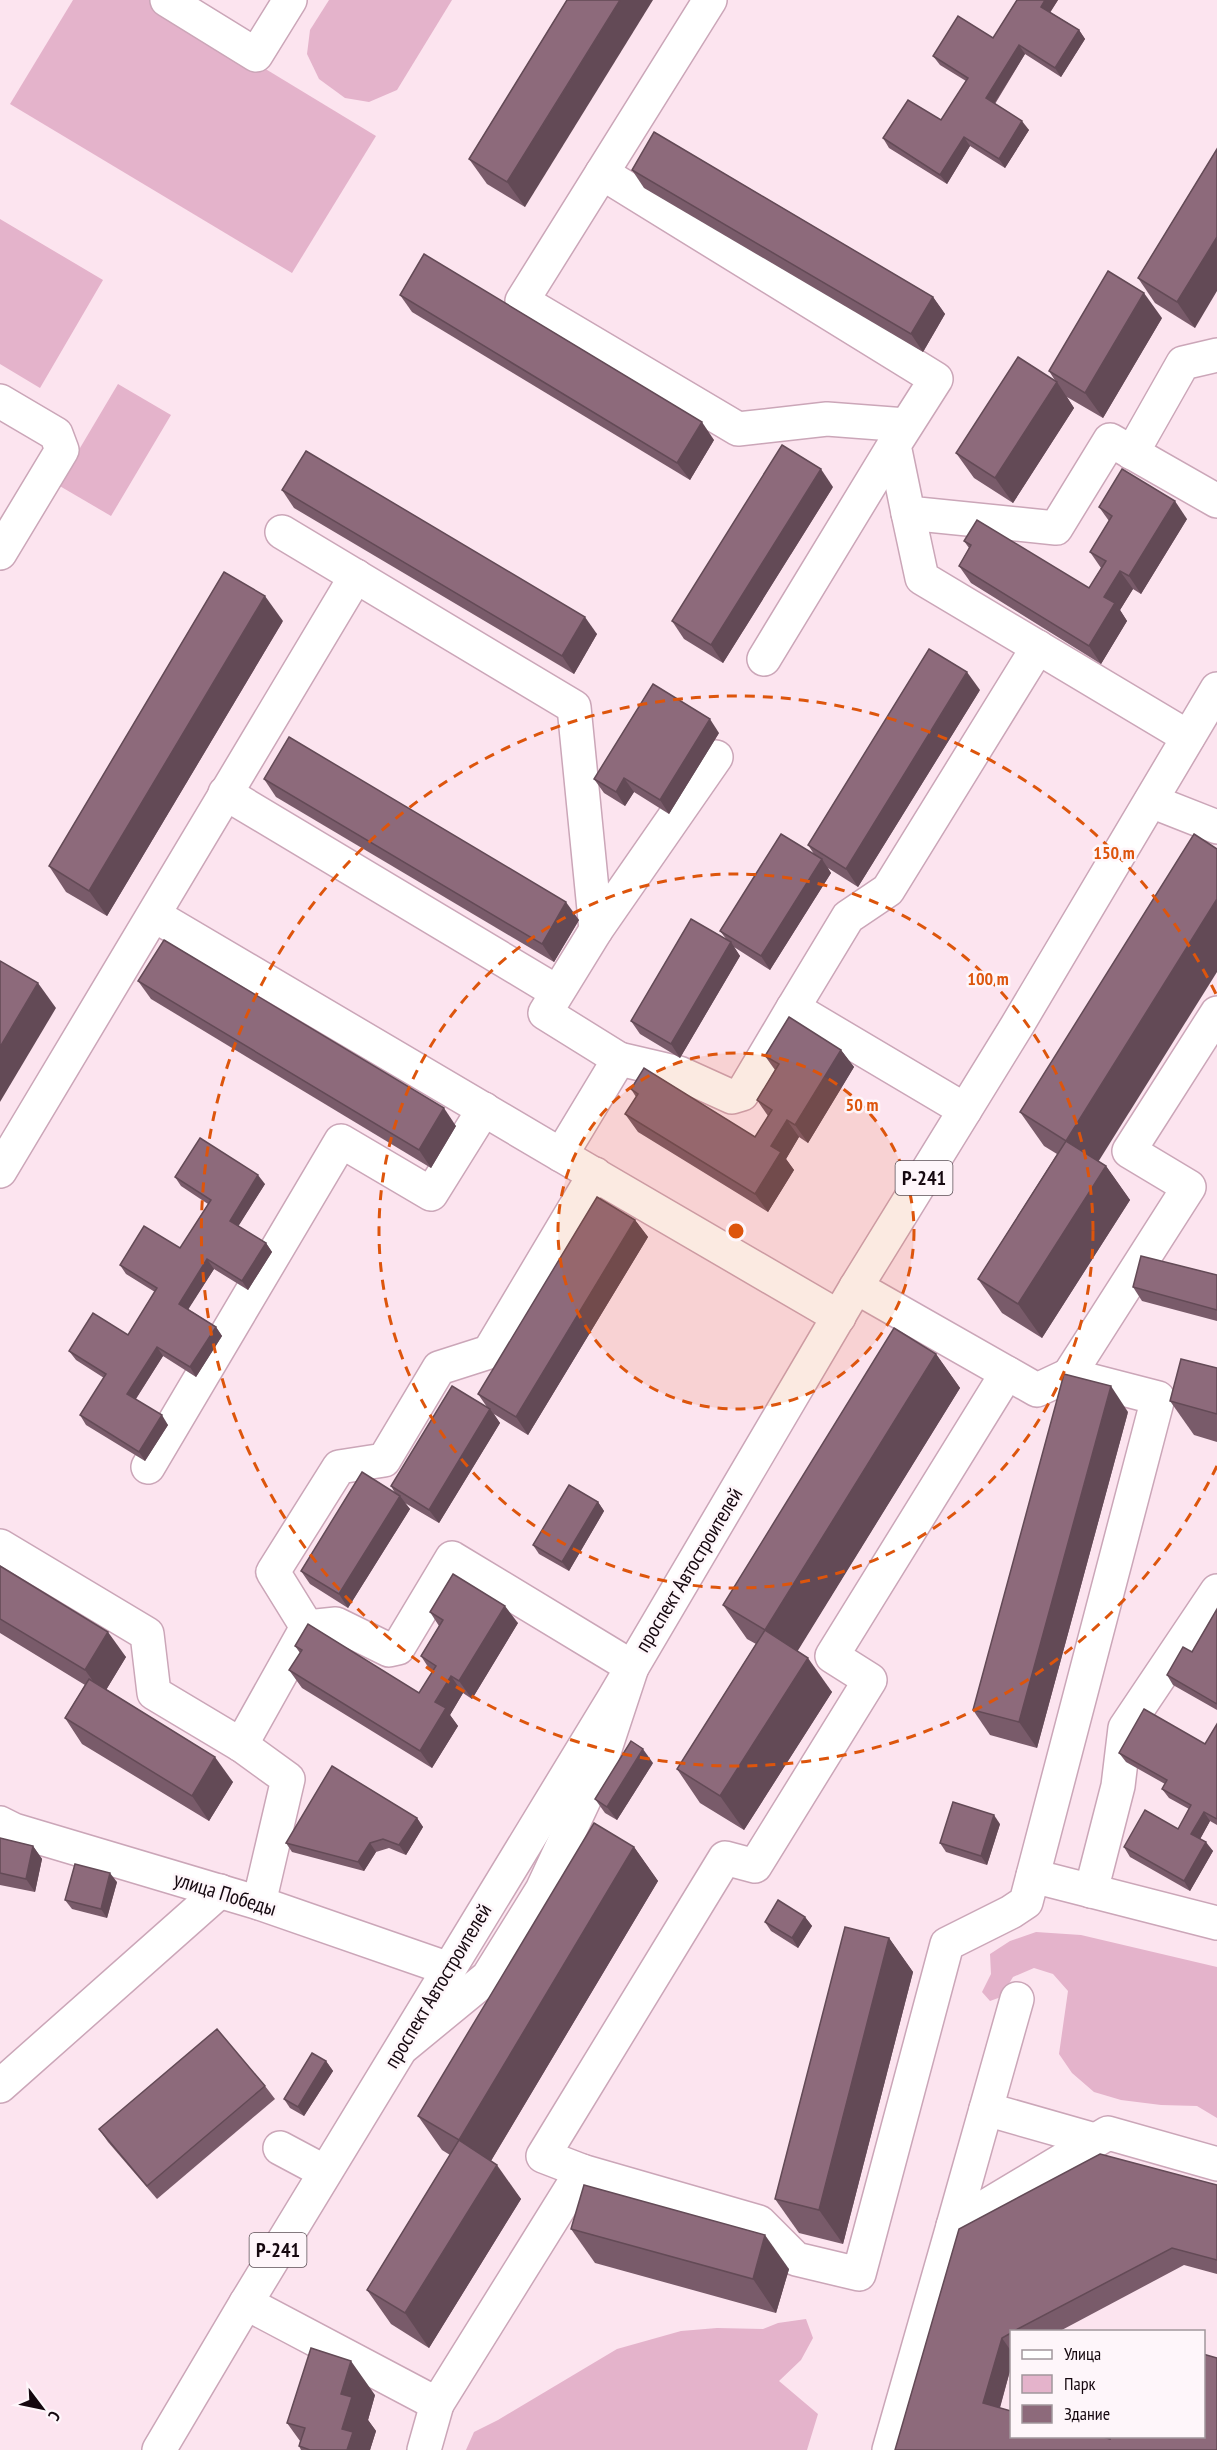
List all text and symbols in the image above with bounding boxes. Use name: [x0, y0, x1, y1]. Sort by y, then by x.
text: 150 m: [1093, 841, 1135, 864]
text: 100 m: [967, 967, 1009, 990]
text: 50 m: [846, 1093, 878, 1116]
road number: Р-241: [896, 1161, 952, 1195]
centre of rings: [726, 1221, 746, 1241]
street label: проспект Автостроителей: [629, 1483, 748, 1657]
street label: улица Победы: [171, 1865, 280, 1922]
street label: проспект Автостроителей: [378, 1899, 497, 2073]
road number: Р-241: [250, 2233, 306, 2267]
legend: [1010, 2330, 1205, 2438]
text: Улица: [1064, 2342, 1101, 2365]
text: Парк: [1064, 2372, 1095, 2395]
north arrow: [12, 2378, 72, 2438]
text: Здание: [1064, 2402, 1110, 2425]
text: С: [44, 2408, 65, 2425]

